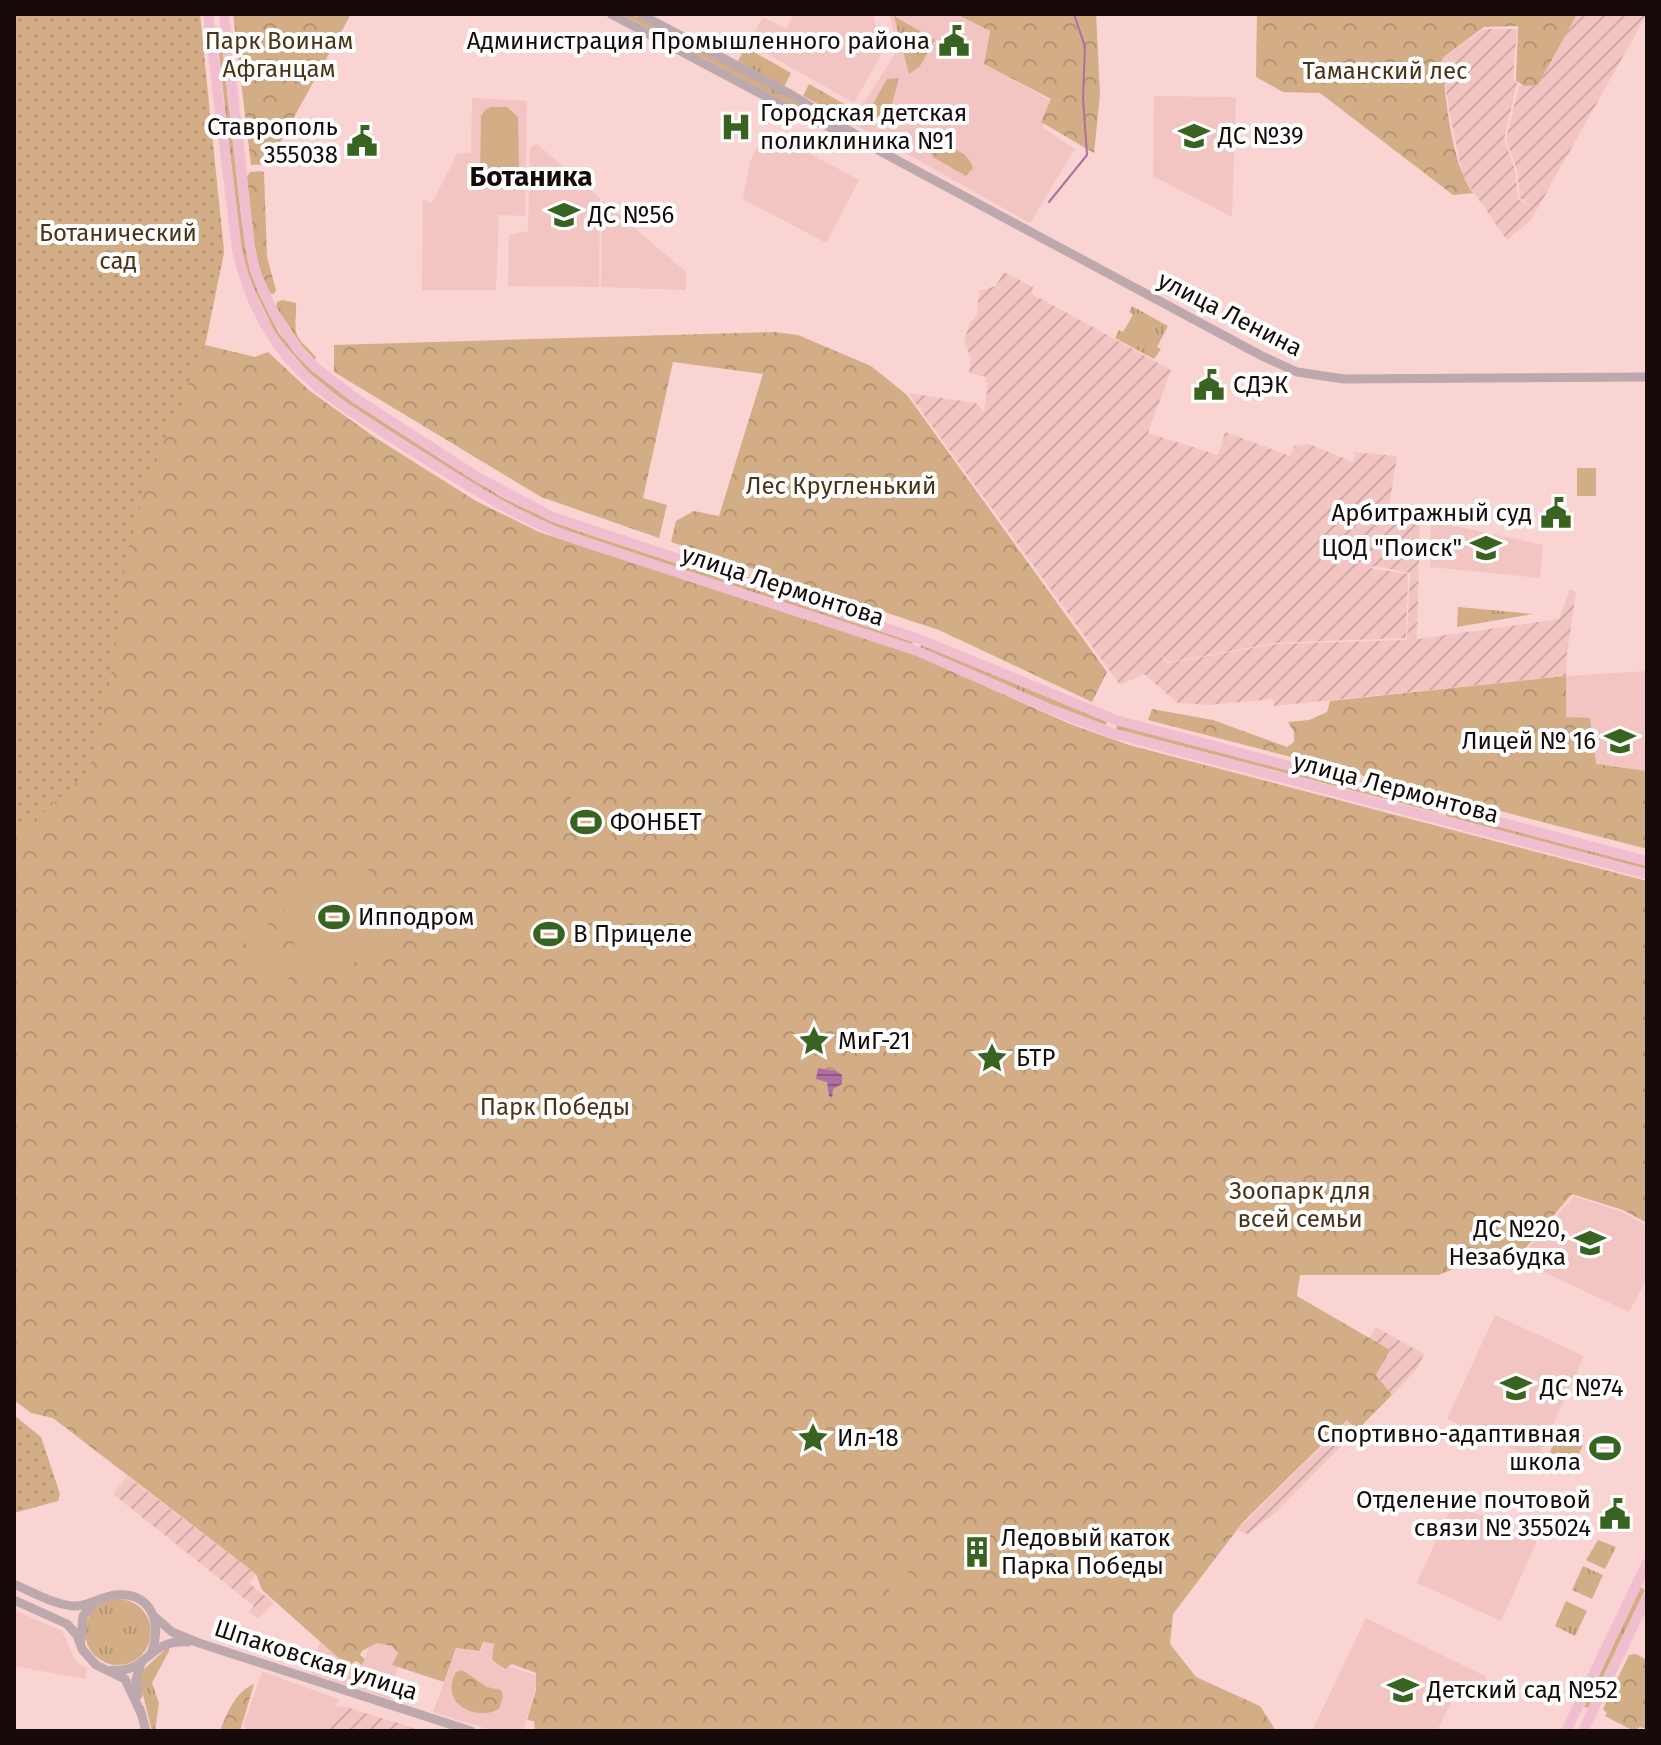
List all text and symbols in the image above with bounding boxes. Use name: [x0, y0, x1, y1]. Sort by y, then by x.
public building icon: Администрация Промышленного района: [937, 24, 971, 58]
park label: Парк Воинам Афганцам: [205, 27, 353, 83]
place label: Администрация Промышленного района: [467, 27, 930, 55]
park label: Таманский лес: [1302, 57, 1468, 85]
place label: Городская детская поликлиника №1: [760, 99, 967, 155]
hospital icon: Городская детская поликлиника №1: [719, 110, 753, 144]
place label: Ставрополь 355038: [207, 113, 338, 169]
school or university icon: ДС №39: [1177, 119, 1211, 153]
place label: ДС №39: [1217, 122, 1304, 150]
public building icon: Ставрополь 355038: [345, 124, 379, 158]
district label: Ботаника: [469, 160, 593, 193]
school or university icon: ДС №56: [547, 198, 581, 232]
place label: ДС №56: [587, 201, 674, 229]
park label: Ботанический сад: [39, 219, 197, 275]
street label: улица Ленина: [1153, 266, 1307, 362]
public building icon: СДЭК: [1192, 368, 1226, 402]
place label: СДЭК: [1233, 371, 1288, 399]
park label: Лес Кругленький: [746, 472, 936, 500]
public building icon: Арбитражный суд: [1539, 496, 1573, 530]
place label: Арбитражный суд: [1332, 499, 1532, 527]
school or university icon: ЦОД "Поиск": [1469, 531, 1503, 565]
place label: ЦОД "Поиск": [1321, 534, 1462, 562]
street label: улица Лермонтова: [678, 540, 888, 632]
school or university icon: Лицей № 16: [1603, 724, 1637, 758]
place label: Лицей № 16: [1462, 727, 1596, 755]
street label: улица Лермонтова: [1290, 747, 1502, 829]
sports icon: ФОНБЕТ: [569, 805, 603, 839]
place label: ФОНБЕТ: [610, 808, 702, 836]
sports icon: Ипподром: [317, 900, 351, 934]
place label: Ипподром: [358, 903, 474, 931]
sports icon: В Прицеле: [532, 917, 566, 951]
place label: В Прицеле: [573, 920, 692, 948]
place icon: МиГ-21: [797, 1024, 831, 1058]
place label: МиГ-21: [838, 1027, 911, 1055]
place icon: БТР: [975, 1041, 1009, 1075]
place label: БТР: [1016, 1044, 1055, 1072]
park label: Парк Победы: [480, 1093, 630, 1121]
park label: Зоопарк для всей семьи: [1229, 1177, 1371, 1233]
place label: ДС №20, Незабудка: [1448, 1215, 1566, 1271]
school or university icon: ДС №20, Незабудка: [1573, 1226, 1607, 1260]
school or university icon: ДС №74: [1499, 1371, 1533, 1405]
place label: ДС №74: [1539, 1374, 1624, 1402]
place label: Спортивно-адаптивная школа: [1317, 1420, 1581, 1476]
place icon: Ил-18: [796, 1421, 830, 1455]
place label: Ил-18: [837, 1424, 899, 1452]
sports icon: Спортивно-адаптивная школа: [1588, 1431, 1622, 1465]
place label: Отделение почтовой связи № 355024: [1356, 1486, 1591, 1542]
public building icon: Отделение почтовой связи № 355024: [1598, 1497, 1632, 1531]
place label: Ледовый каток Парка Победы: [1001, 1524, 1171, 1580]
building icon: Ледовый каток Парка Победы: [960, 1535, 994, 1569]
street label: Шпаковская улица: [211, 1614, 421, 1706]
school or university icon: Детский сад №52: [1386, 1673, 1420, 1707]
place label: Детский сад №52: [1426, 1676, 1618, 1704]

